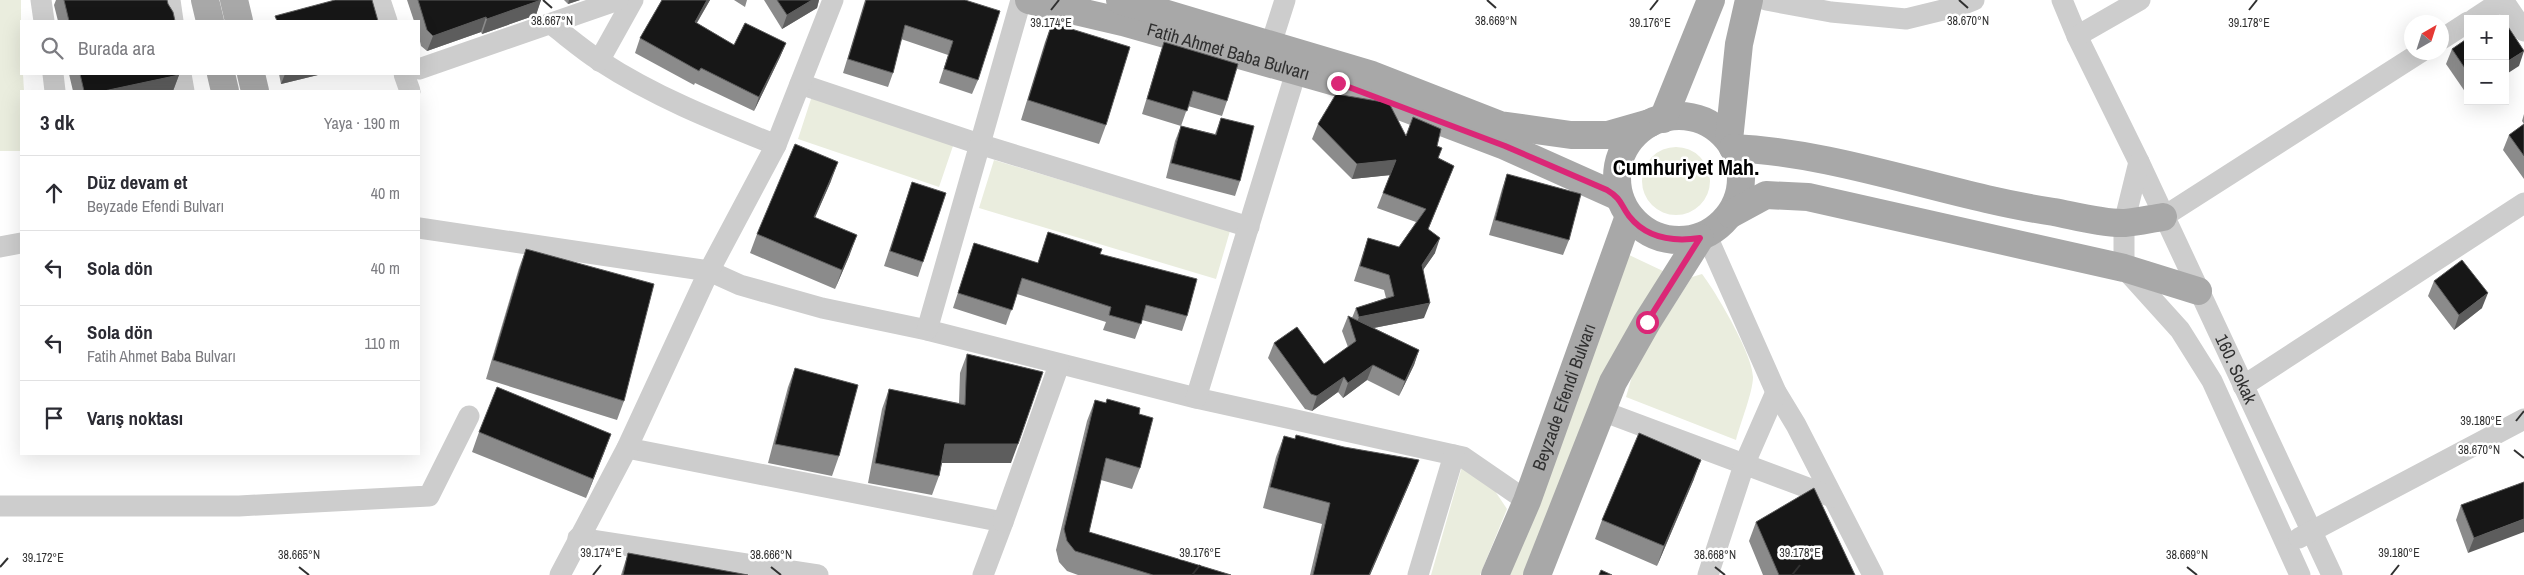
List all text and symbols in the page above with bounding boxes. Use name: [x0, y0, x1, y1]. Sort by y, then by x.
text: 38.667°N: [531, 13, 573, 29]
text: 38.669°N: [1475, 13, 1517, 29]
text: 38.670°N: [1947, 13, 1989, 29]
text: 39.174°E: [1030, 15, 1072, 31]
text: 39.176°E: [1629, 15, 1671, 31]
text: 39.178°E: [2228, 15, 2270, 31]
north arrow: [2404, 15, 2449, 60]
map controls: [2464, 15, 2509, 105]
button: +: [2464, 15, 2509, 60]
street label: Fatih Ahmet Baba Bulvarı: [1144, 16, 1313, 86]
search box: [20, 20, 420, 75]
icon: search: [38, 34, 66, 62]
text: Burada ara: [78, 35, 155, 61]
button: −: [2464, 60, 2509, 105]
route end: [1327, 72, 1350, 95]
text: 3 dk: [40, 108, 74, 137]
text: Yaya · 190 m: [324, 112, 400, 134]
district label: Cumhuriyet Mah.: [1613, 152, 1759, 182]
text: Düz devam et: [87, 169, 187, 195]
icon: ahead: [40, 179, 68, 207]
text: 40 m: [371, 182, 400, 204]
text: Beyzade Efendi Bulvarı: [87, 195, 224, 217]
icon: left: [40, 254, 68, 282]
text: Sola dön: [87, 255, 153, 281]
text: 40 m: [371, 257, 400, 279]
route start: [1636, 311, 1659, 334]
text: Sola dön: [87, 319, 153, 345]
street label: Beyzade Efendi Bulvarı: [1526, 320, 1602, 474]
icon: left: [40, 329, 68, 357]
street label: 160. Sokak: [2209, 330, 2263, 408]
text: 110 m: [364, 332, 400, 354]
text: Fatih Ahmet Baba Bulvarı: [87, 345, 236, 367]
icon: arrive: [40, 404, 68, 432]
text: Varış noktası: [87, 405, 183, 431]
text: 39.180°E: [2460, 413, 2502, 429]
text: 38.670°N: [2458, 442, 2500, 458]
text: 39.174°E: [580, 545, 622, 561]
text: 39.176°E: [1179, 545, 1221, 561]
text: 39.178°E: [1779, 545, 1821, 561]
text: 39.180°E: [2378, 545, 2420, 561]
text: 38.665°N: [278, 547, 320, 563]
text: 38.666°N: [750, 547, 792, 563]
text: 38.668°N: [1694, 547, 1736, 563]
text: 38.669°N: [2166, 547, 2208, 563]
text: 39.172°E: [22, 550, 64, 566]

